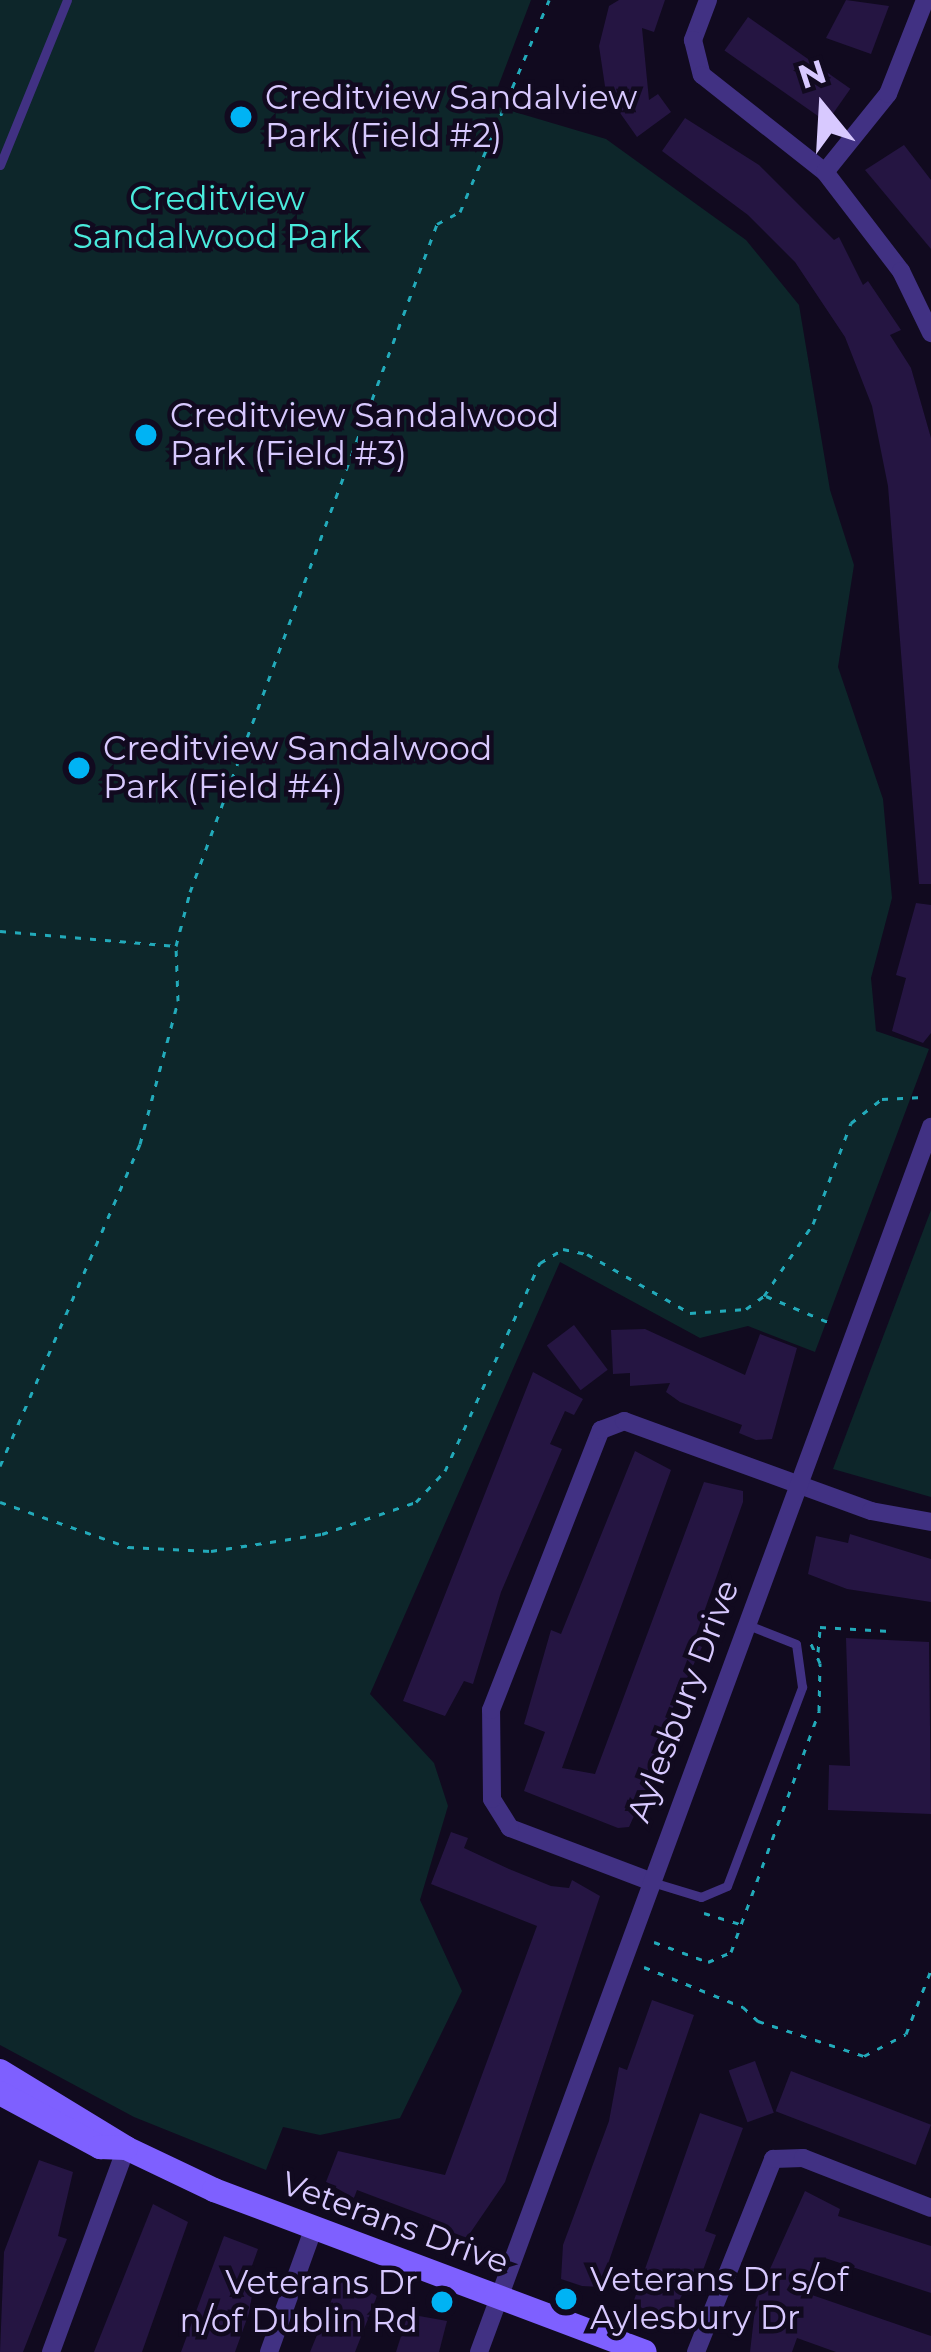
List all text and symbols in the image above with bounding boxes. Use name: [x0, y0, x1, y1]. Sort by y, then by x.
north arrow: [763, 48, 883, 168]
text: N: [793, 51, 831, 97]
place label: Creditview Sandalview Park (Field #2): [265, 78, 637, 156]
marker: Creditview Sandalview Park (Field #2): [228, 104, 254, 130]
park label: Creditview Sandalwood Park: [72, 179, 362, 257]
place label: Creditview Sandalwood Park (Field #3): [170, 396, 559, 474]
marker: Creditview Sandalwood Park (Field #3): [133, 422, 159, 448]
place label: Creditview Sandalwood Park (Field #4): [103, 729, 492, 807]
marker: Creditview Sandalwood Park (Field #4): [66, 755, 92, 781]
street label: Aylesbury Drive: [619, 1574, 747, 1828]
street label: Veterans Drive: [276, 2164, 514, 2282]
place label: Veterans Dr s/of Aylesbury Dr: [590, 2260, 848, 2338]
place label: Veterans Dr n/of Dublin Rd: [180, 2263, 418, 2341]
marker: Veterans Dr s/of Aylesbury Dr: [553, 2286, 579, 2312]
marker: Veterans Dr n/of Dublin Rd: [429, 2289, 455, 2315]

